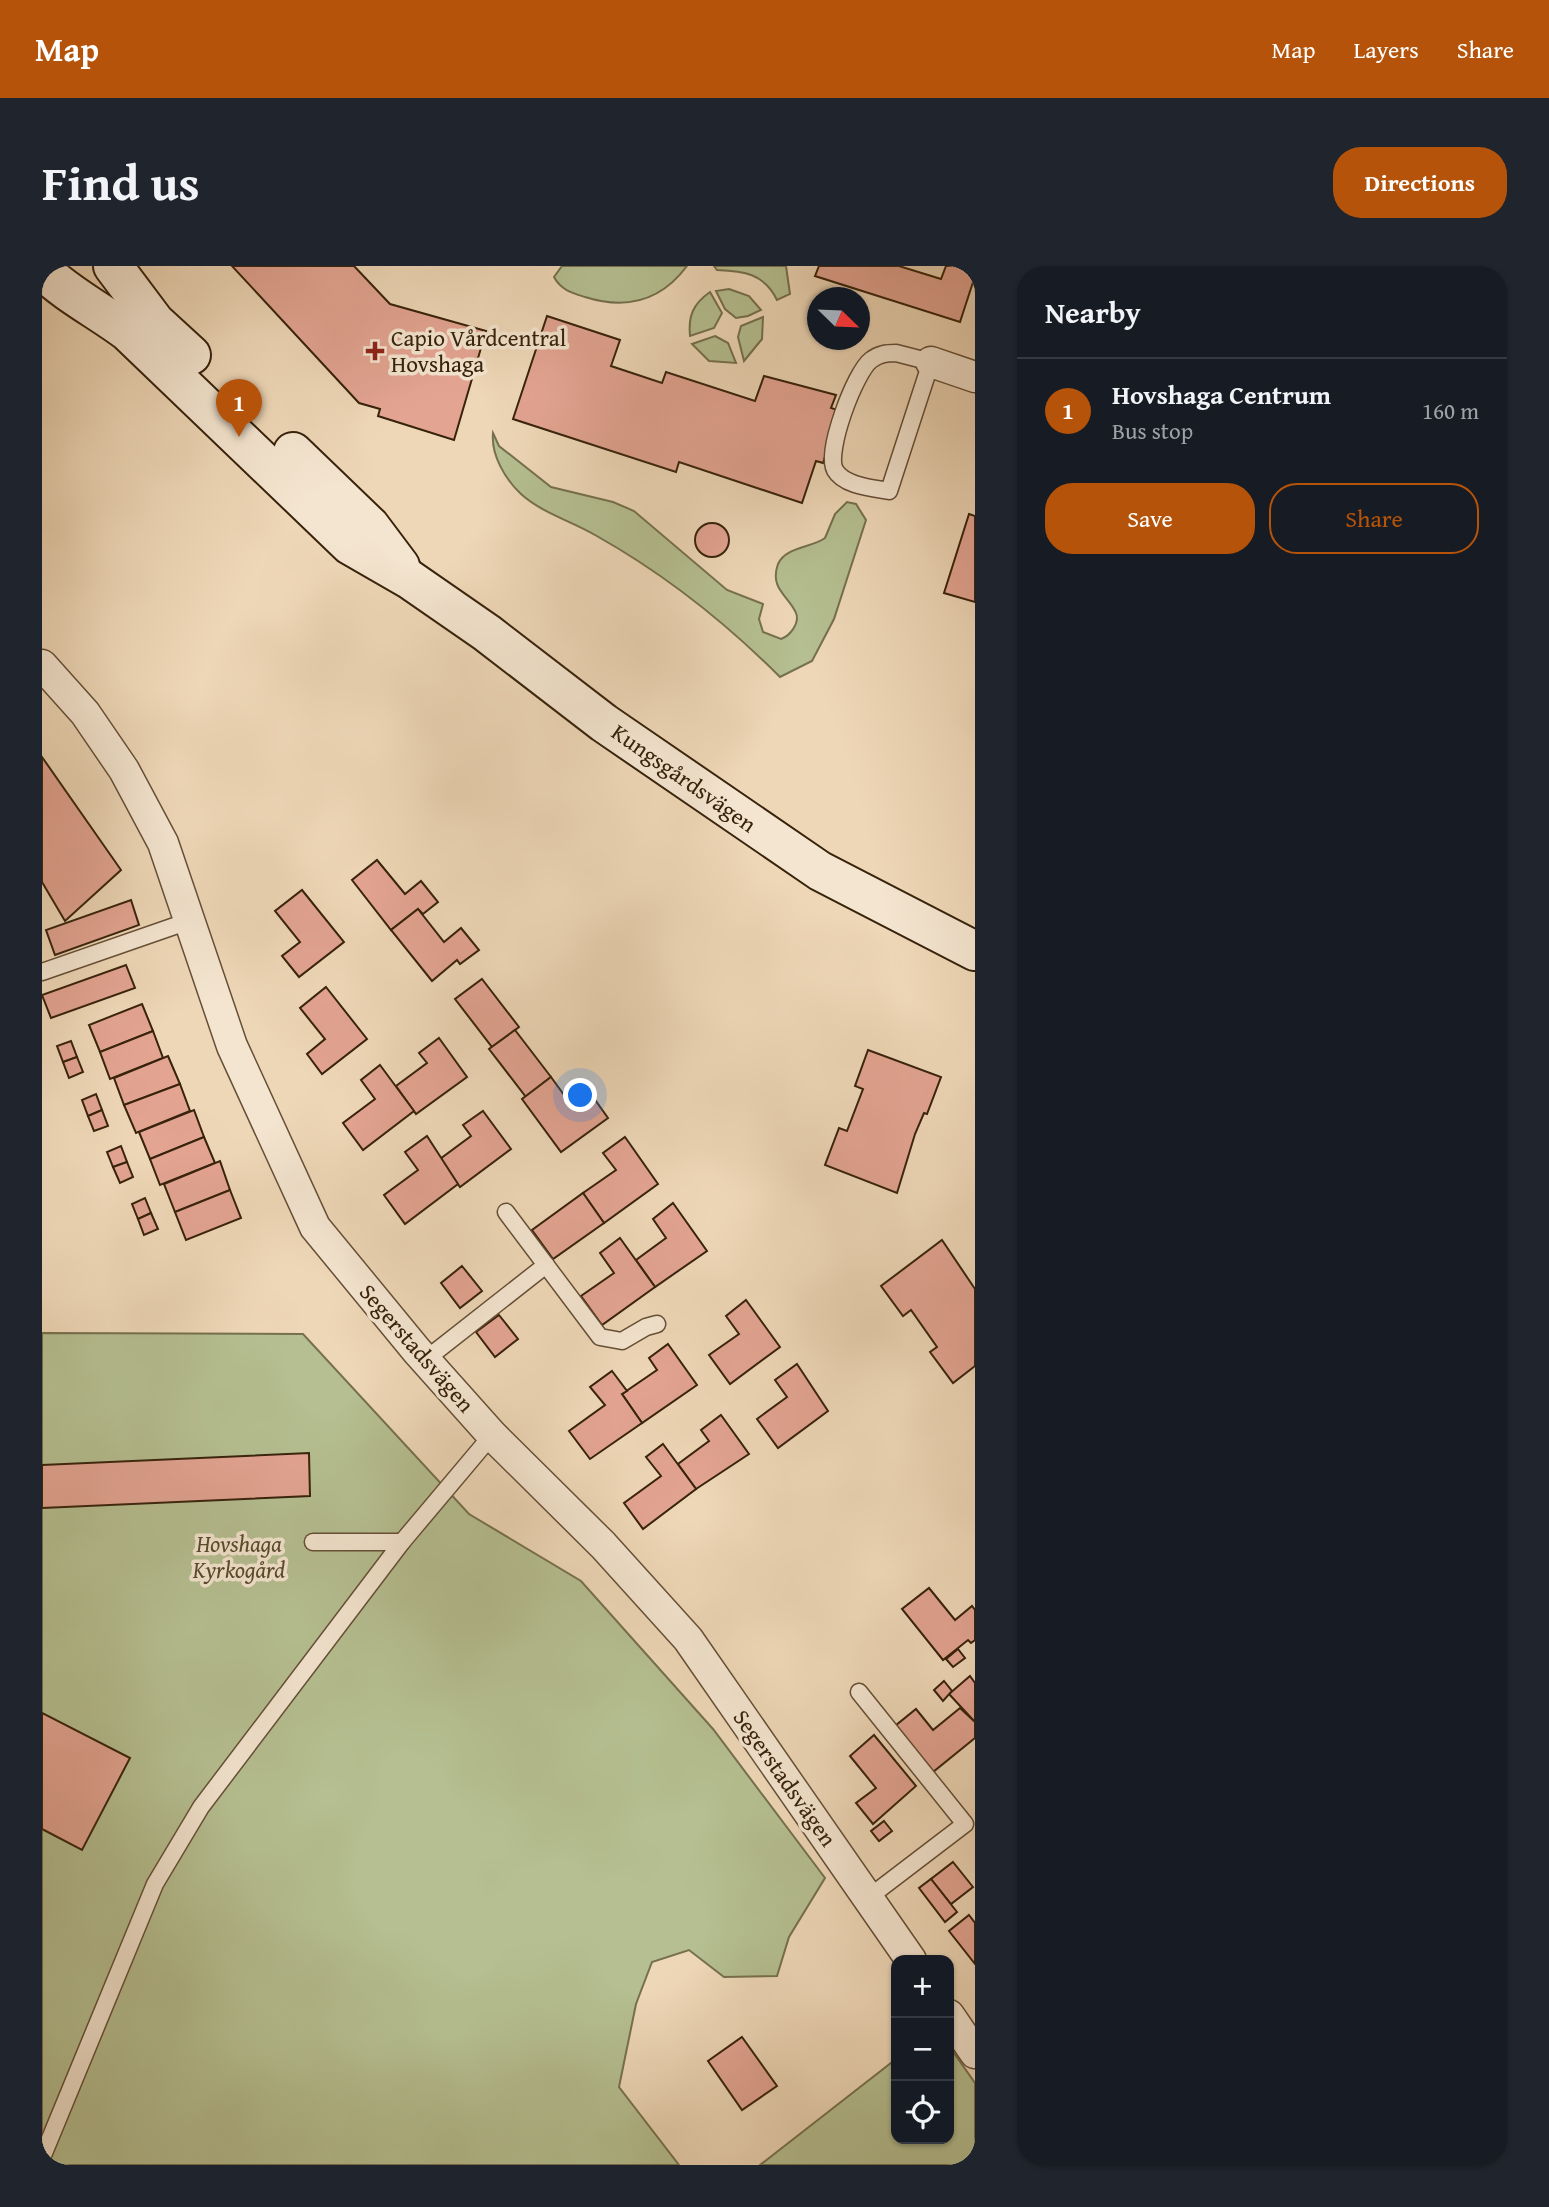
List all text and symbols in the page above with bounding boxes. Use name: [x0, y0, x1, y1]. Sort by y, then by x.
text: Map: [35, 25, 99, 73]
text: Map: [1272, 32, 1315, 67]
text: Layers: [1353, 32, 1419, 67]
text: Share: [1457, 32, 1514, 67]
text: Find us: [42, 146, 200, 218]
button: Directions: [1333, 147, 1507, 218]
north arrow: [807, 287, 870, 350]
text: Nearby: [1045, 290, 1141, 334]
place label: Capio Vårdcentral Hovshaga: [391, 321, 566, 380]
marker: Capio Vårdcentral Hovshaga: [365, 341, 385, 361]
text: Hovshaga Centrum: [1112, 375, 1331, 414]
pin: 1: [216, 379, 262, 437]
text: 1: [1062, 394, 1074, 427]
text: 160 m: [1422, 394, 1479, 427]
text: Bus stop: [1112, 414, 1193, 447]
button: Save: [1045, 483, 1255, 554]
button: Share: [1269, 483, 1479, 554]
street label: Kungsgårdsvägen: [605, 715, 763, 840]
your location: [563, 1078, 597, 1112]
street label: Segerstadsvägen: [352, 1276, 483, 1419]
park label: Hovshaga Kyrkogård: [192, 1527, 285, 1586]
street label: Segerstadsvägen: [726, 1702, 845, 1853]
map controls: [891, 1955, 954, 2144]
button: +: [891, 1955, 954, 2018]
button: −: [891, 2018, 954, 2081]
button: locate: [891, 2081, 954, 2144]

